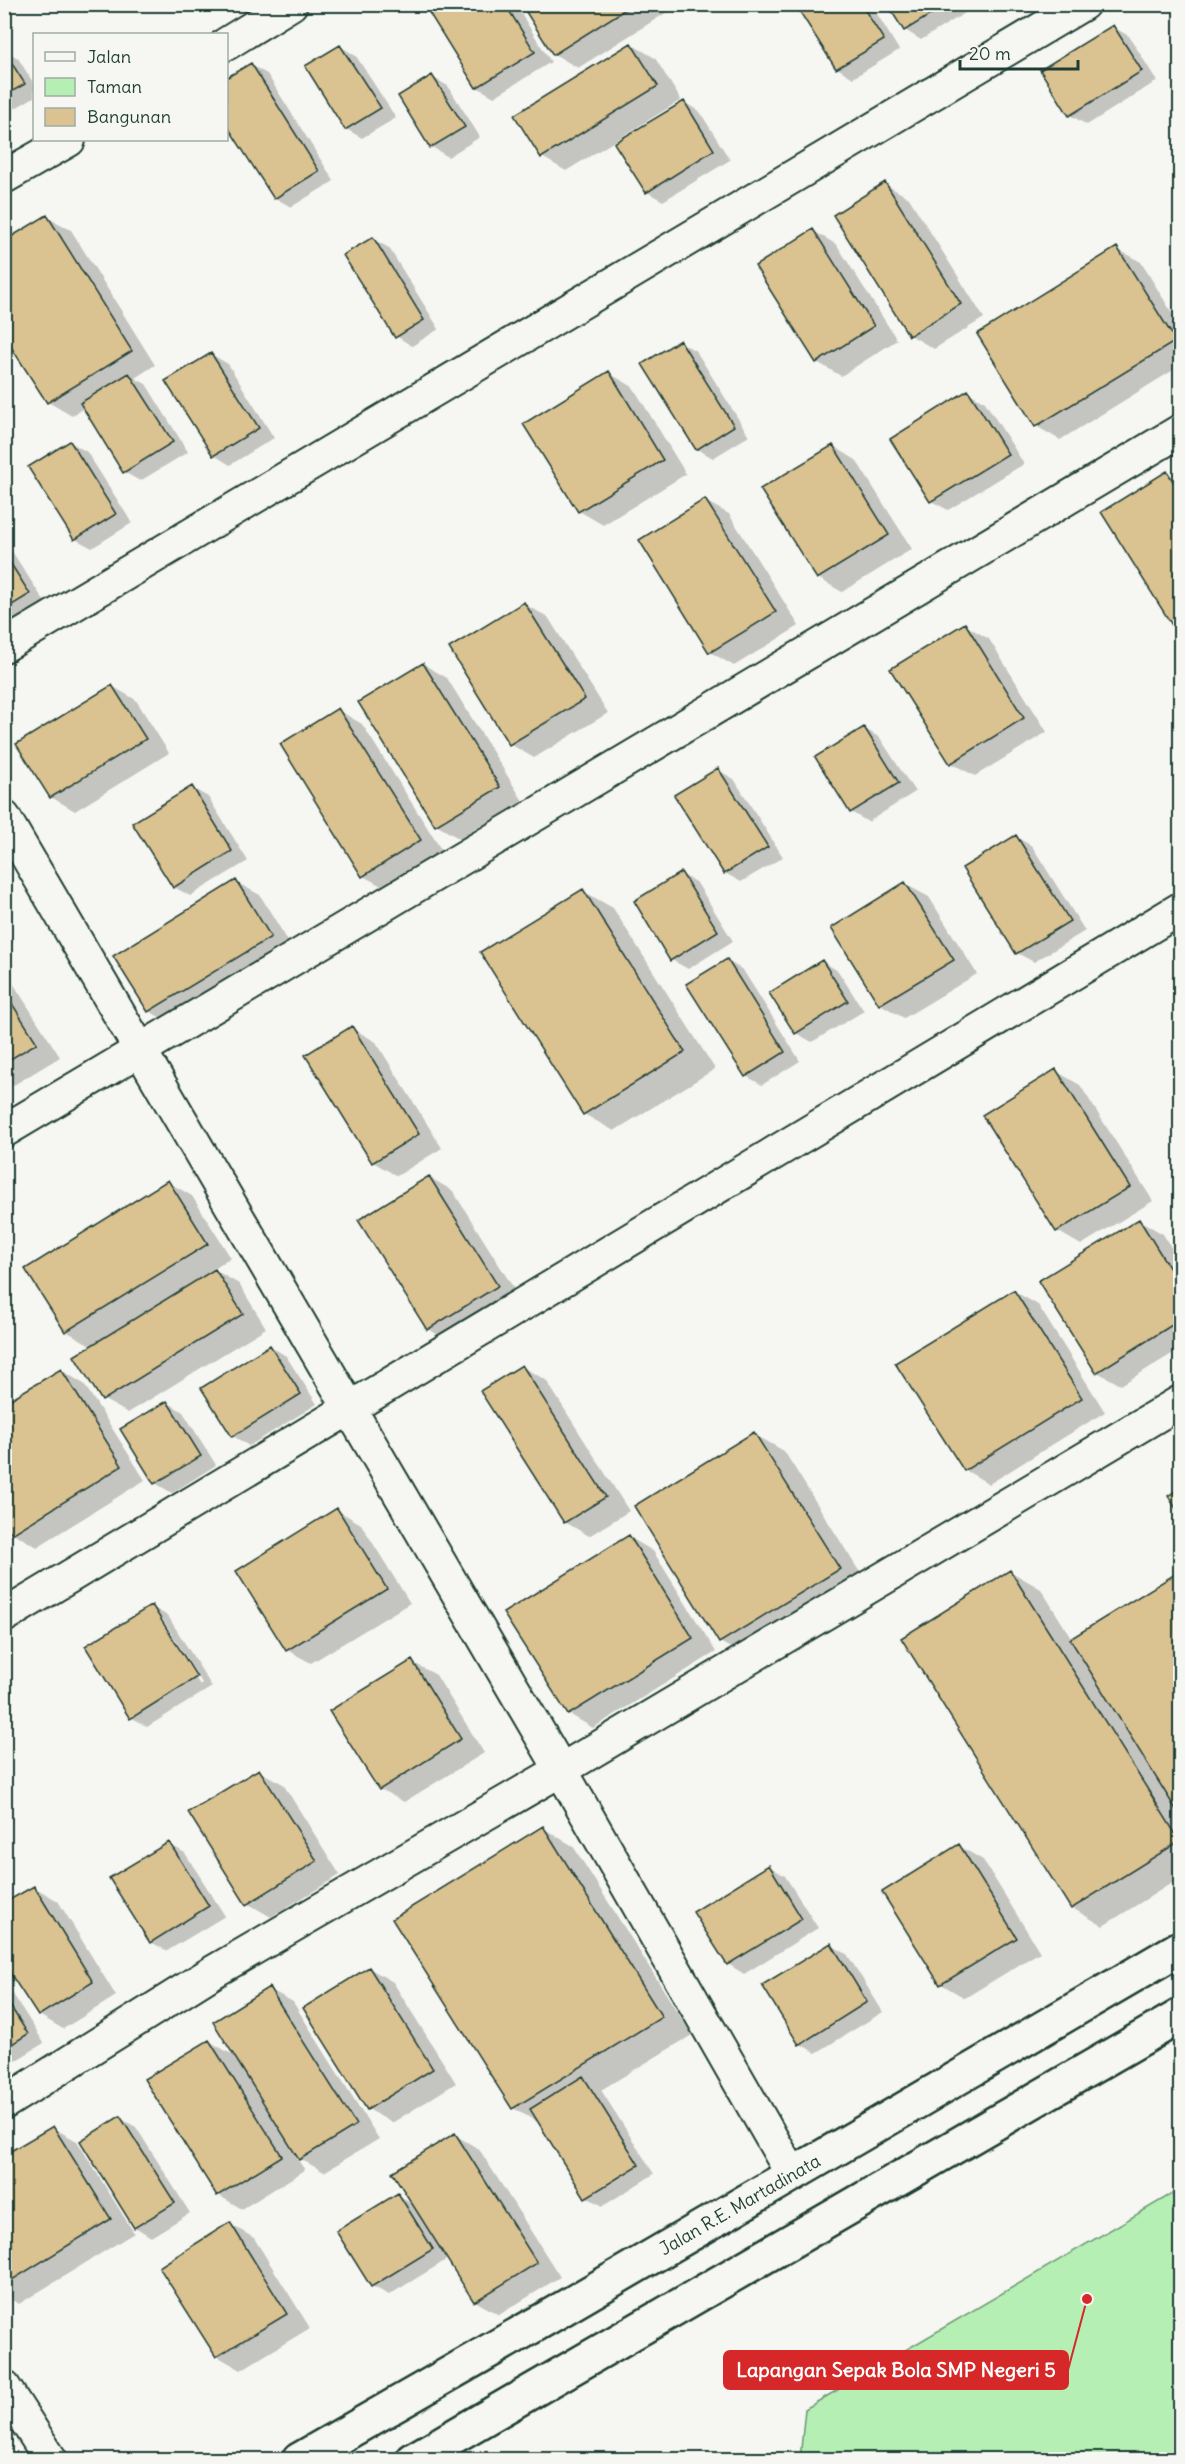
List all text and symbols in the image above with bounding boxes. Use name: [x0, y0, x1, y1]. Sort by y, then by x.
legend: [33, 33, 228, 141]
scale bar: [960, 33, 1078, 71]
text: 20 m: [969, 42, 1011, 65]
text: Jalan: [87, 45, 131, 68]
text: Taman: [87, 75, 142, 98]
text: Bangunan: [87, 105, 171, 128]
street label: Jalan R.E. Martadinata: [655, 2149, 824, 2260]
callout: Lapangan Sepak Bola SMP Negeri 5: [724, 2351, 1068, 2389]
text: Lapangan Sepak Bola SMP Negeri 5: [736, 2357, 1056, 2382]

